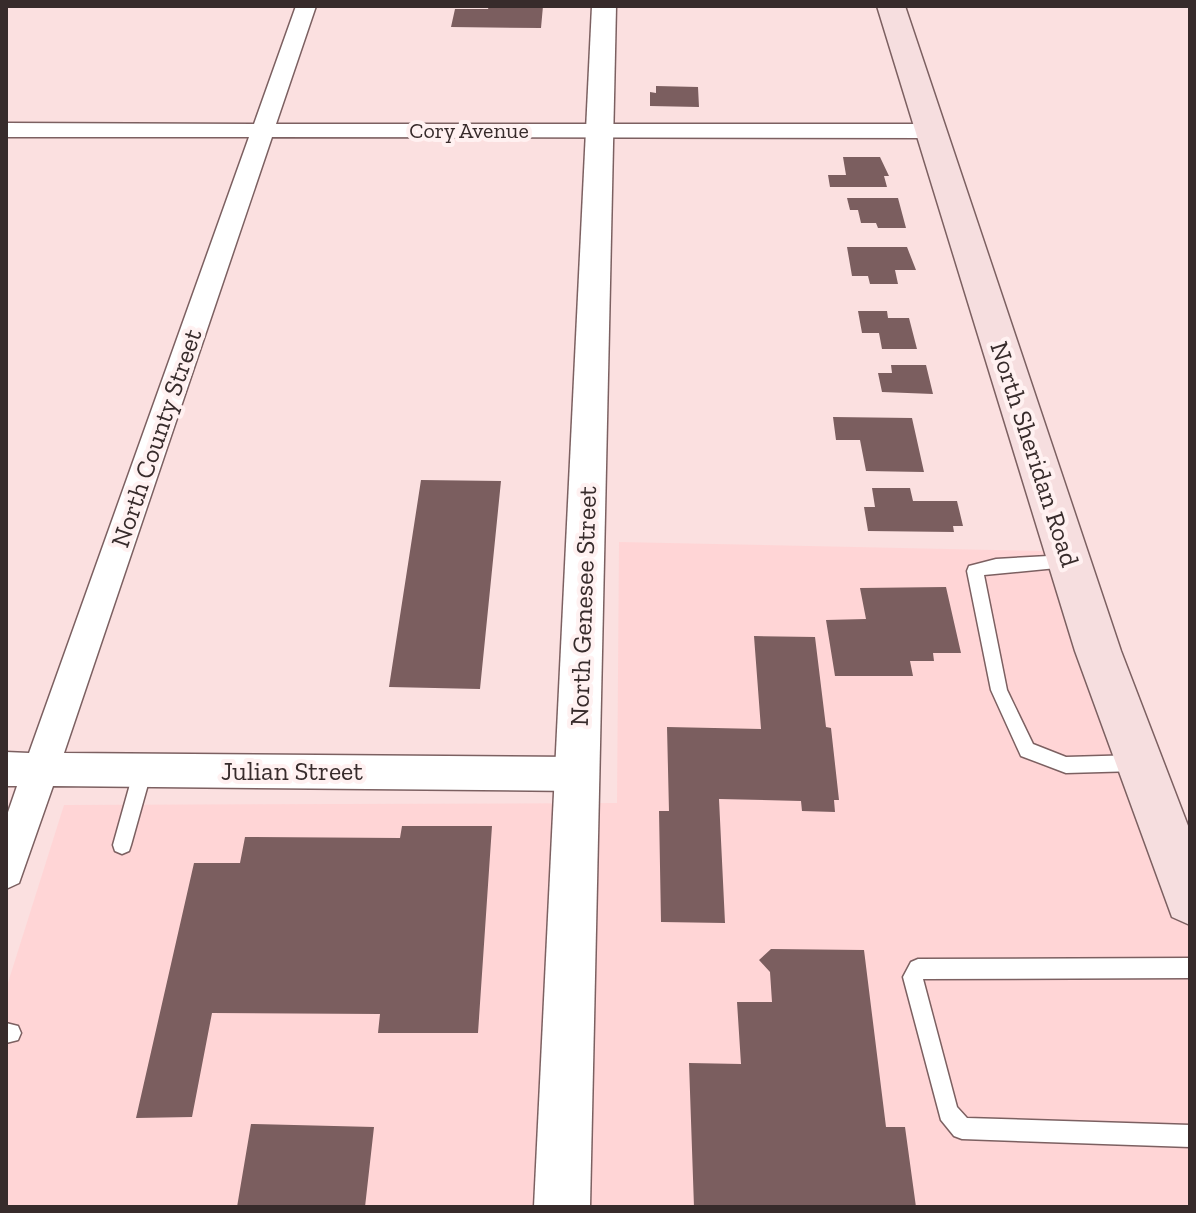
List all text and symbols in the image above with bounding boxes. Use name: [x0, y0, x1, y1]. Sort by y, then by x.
street label: Cory Avenue: [409, 117, 529, 144]
street label: North County Street: [104, 324, 209, 552]
street label: North Sheridan Road: [983, 337, 1087, 571]
street label: North Genesee Street: [563, 485, 603, 727]
street label: Julian Street: [221, 755, 363, 787]

